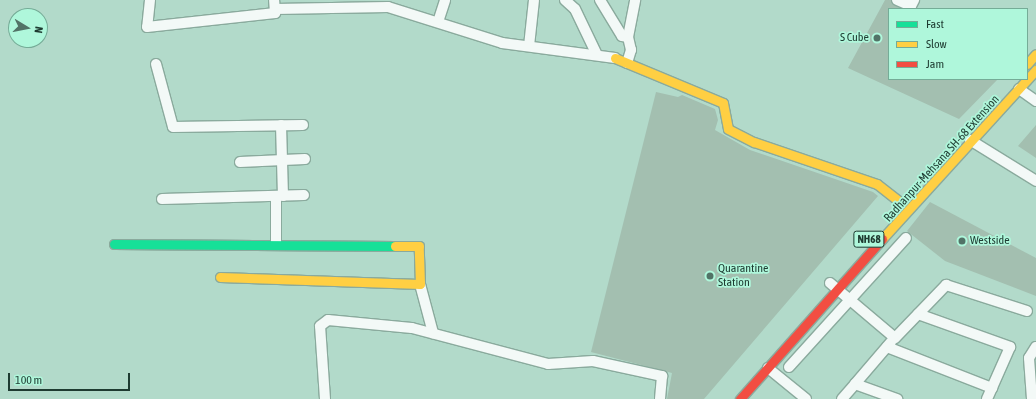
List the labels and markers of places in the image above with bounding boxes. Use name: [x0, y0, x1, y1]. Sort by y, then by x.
place label: S Cube: [840, 31, 869, 45]
marker: S Cube: [872, 33, 882, 43]
place label: Westside: [970, 234, 1010, 248]
marker: Westside: [957, 236, 967, 246]
place label: Quarantine Station: [718, 262, 769, 290]
marker: Quarantine Station: [705, 271, 715, 281]

